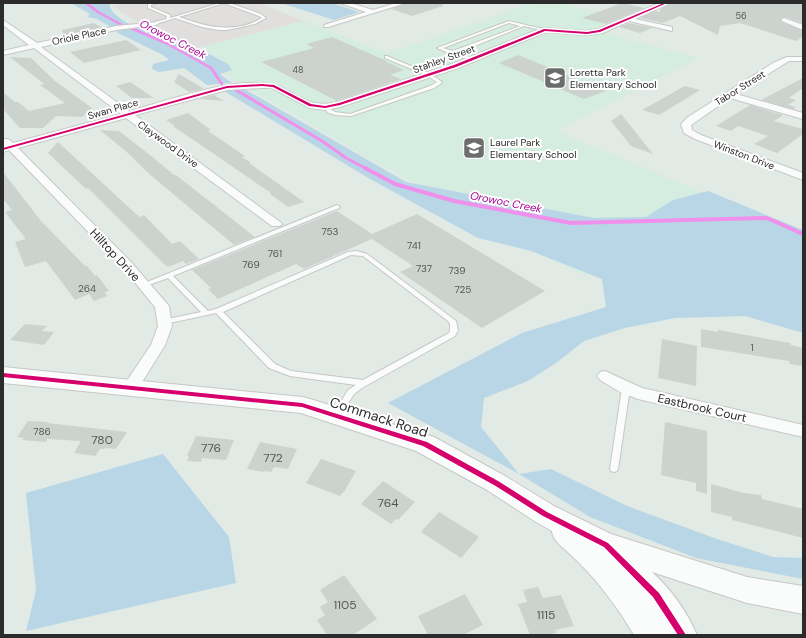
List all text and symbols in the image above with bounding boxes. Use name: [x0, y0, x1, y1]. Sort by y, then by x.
house number: 56: [735, 10, 747, 22]
water label: Orowoc Creek: [137, 16, 209, 62]
street label: Oriole Place: [51, 24, 108, 48]
street label: Stahley Street: [411, 42, 477, 76]
house number: 48: [293, 64, 303, 76]
school or university icon: Loretta Park Elementary School: [542, 65, 568, 91]
place label: Loretta Park Elementary School: [570, 66, 657, 91]
street label: Tabor Street: [712, 67, 768, 109]
street label: Swan Place: [86, 96, 140, 122]
street label: Claywood Drive: [135, 118, 201, 171]
school or university icon: Laurel Park Elementary School: [461, 135, 487, 161]
place label: Laurel Park Elementary School: [490, 136, 577, 161]
street label: Winston Drive: [712, 137, 777, 173]
water label: Orowoc Creek: [469, 188, 544, 216]
street label: Hilltop Drive: [86, 225, 144, 285]
house number: 753: [321, 225, 339, 238]
house number: 741: [407, 239, 421, 252]
house number: 761: [268, 247, 282, 260]
house number: 769: [242, 258, 260, 271]
house number: 737: [416, 262, 432, 275]
house number: 739: [449, 264, 465, 277]
house number: 264: [78, 282, 96, 295]
house number: 725: [455, 283, 471, 296]
house number: 1: [750, 341, 754, 354]
street label: Eastbrook Court: [656, 390, 748, 426]
street label: Commack Road: [328, 393, 430, 441]
house number: 786: [33, 425, 51, 438]
house number: 780: [91, 432, 113, 448]
house number: 776: [201, 440, 221, 456]
house number: 772: [263, 450, 283, 466]
house number: 764: [378, 495, 398, 511]
house number: 1105: [333, 597, 357, 613]
house number: 1115: [537, 607, 555, 623]

